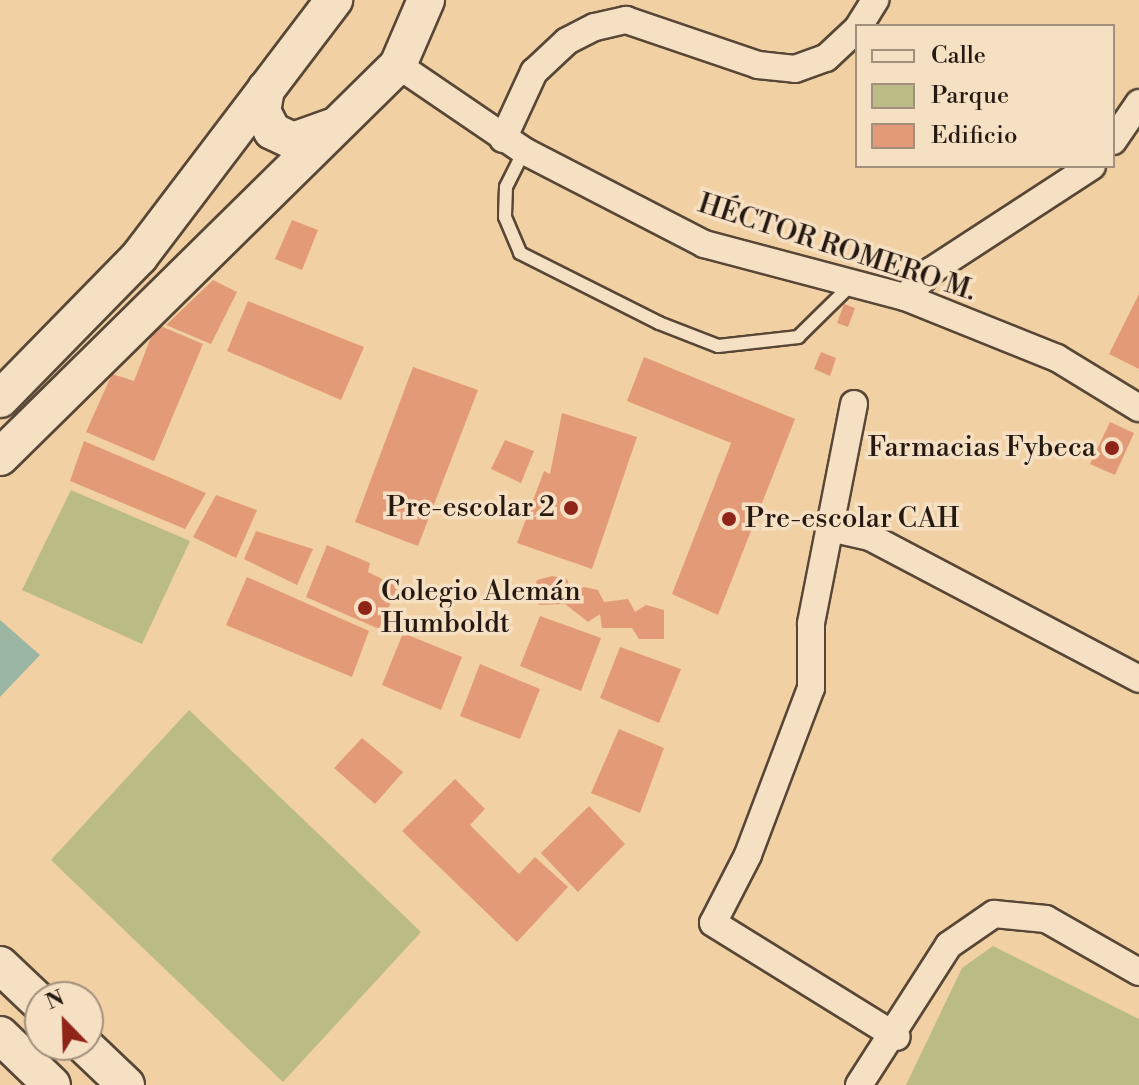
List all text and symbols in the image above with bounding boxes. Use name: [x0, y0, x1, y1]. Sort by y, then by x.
legend: [855, 24, 1115, 168]
text: Calle: [931, 41, 986, 71]
text: Parque: [931, 81, 1009, 111]
text: Edificio: [931, 121, 1017, 151]
street label: HÉCTOR ROMERO M.: [694, 187, 980, 309]
place label: Farmacias Fybeca: [868, 431, 1096, 465]
marker: Farmacias Fybeca: [1103, 439, 1121, 457]
place label: Pre-escolar 2: [386, 491, 555, 525]
marker: Pre-escolar 2: [562, 499, 580, 517]
place label: Pre-escolar CAH: [745, 502, 959, 536]
marker: Pre-escolar CAH: [720, 510, 738, 528]
place label: Colegio Alemán Humboldt: [381, 575, 581, 641]
marker: Colegio Alemán Humboldt: [356, 599, 374, 617]
north arrow: [24, 981, 104, 1061]
text: N: [42, 984, 68, 1016]

